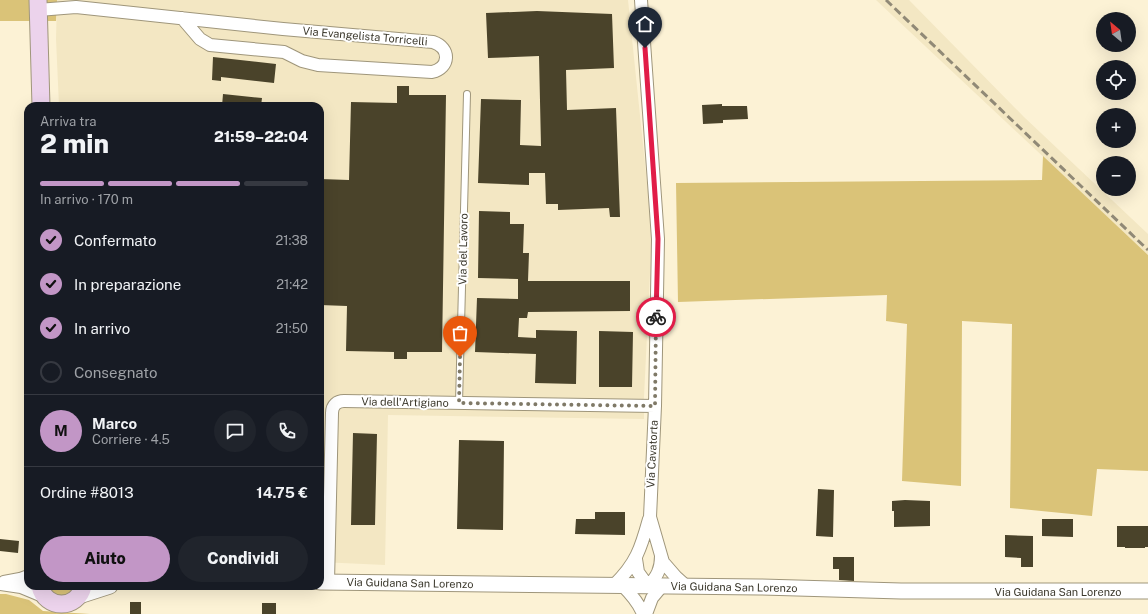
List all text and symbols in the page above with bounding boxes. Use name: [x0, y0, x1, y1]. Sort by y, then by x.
pin: [628, 7.0, 662, 48]
north arrow: [1096, 12, 1136, 52]
map controls: [1096, 12, 1136, 196]
icon: home: [634, 13, 656, 35]
street label: Via Evangelista Torricelli: [302, 25, 428, 47]
button: locate: [1096, 60, 1136, 100]
button: +: [1096, 108, 1136, 148]
text: Arriva tra: [40, 114, 96, 129]
text: 2 min: [40, 128, 109, 159]
text: 21:59–22:04: [214, 128, 308, 145]
button: −: [1096, 156, 1136, 196]
text: In arrivo · 170 m: [40, 192, 133, 207]
street label: Via del Lavoro: [456, 213, 470, 285]
icon: check: [40, 229, 62, 251]
text: Confermato: [74, 232, 156, 249]
text: 21:38: [276, 233, 308, 248]
icon: check: [40, 273, 62, 295]
text: In preparazione: [74, 276, 181, 293]
text: 21:42: [276, 277, 308, 292]
courier: [636, 297, 676, 337]
icon: bike: [645, 306, 667, 328]
pin: [443, 316, 477, 357]
icon: check: [40, 317, 62, 339]
text: In arrivo: [74, 320, 130, 337]
text: 21:50: [276, 321, 308, 336]
icon: bag: [449, 322, 471, 344]
text: Consegnato: [74, 364, 157, 381]
street label: Via dell'Artigiano: [361, 395, 449, 409]
button: chat: [214, 410, 256, 452]
button: phone: [266, 410, 308, 452]
text: Marco: [92, 415, 137, 432]
street label: Via Cavatorta: [644, 420, 660, 488]
text: M: [54, 422, 68, 439]
text: Corriere · 4.5: [92, 432, 170, 447]
text: Ordine #8013: [40, 484, 134, 501]
text: 14.75 €: [256, 484, 308, 501]
button: Aiuto: [40, 536, 170, 582]
button: Condividi: [178, 536, 308, 582]
street label: Via Guidana San Lorenzo: [346, 576, 474, 590]
street label: Via Guidana San Lorenzo: [670, 580, 798, 594]
street label: Via Guidana San Lorenzo: [995, 586, 1121, 598]

